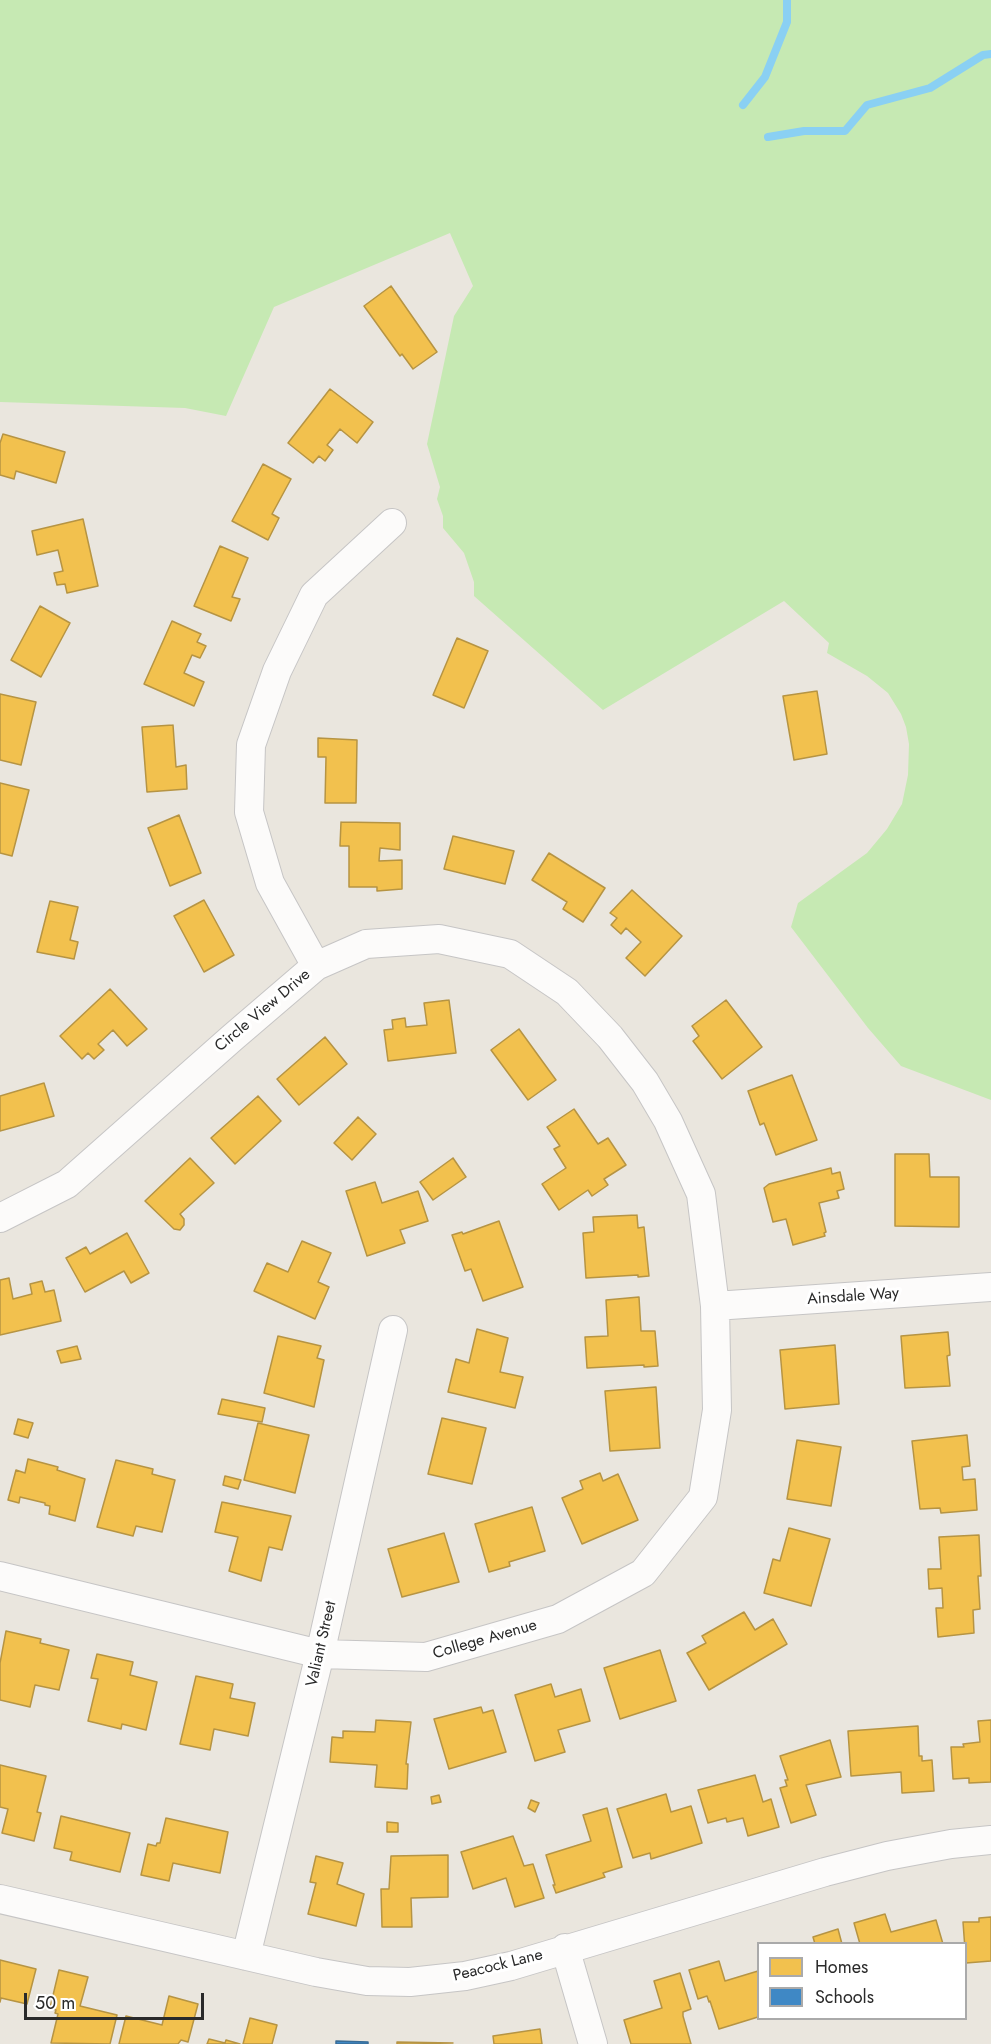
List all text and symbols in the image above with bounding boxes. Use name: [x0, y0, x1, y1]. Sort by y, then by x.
street label: Circle View Drive: [211, 965, 315, 1057]
street label: Ainsdale Way: [806, 1284, 900, 1310]
street label: Valiant Street: [303, 1599, 341, 1689]
street label: College Avenue: [431, 1616, 539, 1664]
legend: [757, 1942, 967, 2020]
street label: Peacock Lane: [451, 1946, 545, 1986]
text: Homes: [815, 1954, 868, 1980]
scale bar: [27, 1981, 207, 2019]
text: Schools: [815, 1984, 874, 2010]
text: 50 m: [35, 1990, 75, 2016]

